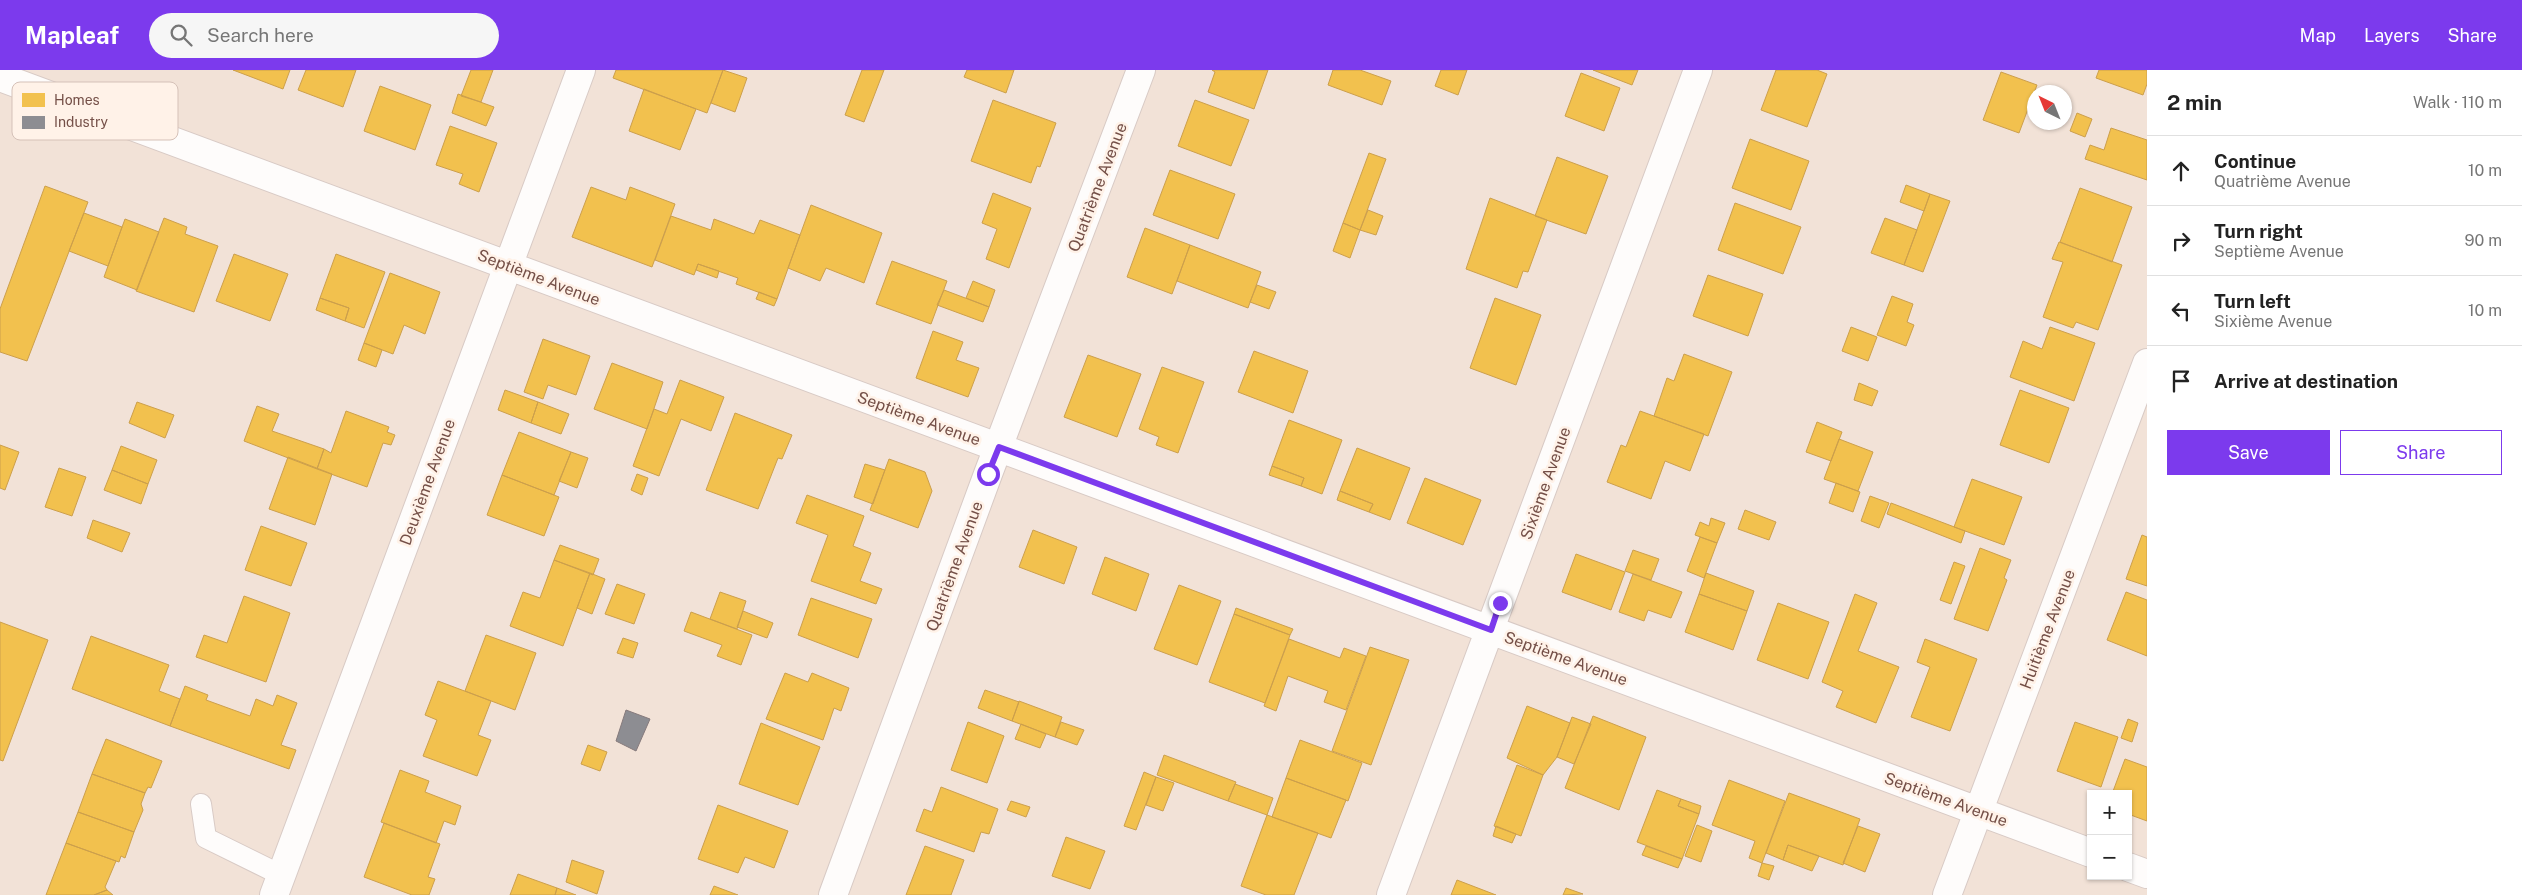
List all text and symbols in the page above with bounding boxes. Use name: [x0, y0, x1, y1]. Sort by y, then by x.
search box: [149, 13, 499, 58]
text: Mapleaf: [25, 21, 119, 49]
icon: search: [167, 21, 195, 49]
text: Search here: [207, 24, 314, 46]
text: Map: [2300, 25, 2336, 46]
text: Layers: [2364, 25, 2420, 46]
text: Share: [2448, 25, 2497, 46]
legend: [12, 82, 178, 140]
north arrow: [2027, 85, 2072, 130]
text: 2 min: [2167, 90, 2222, 115]
text: Homes: [54, 92, 100, 108]
text: Walk · 110 m: [2413, 93, 2502, 112]
text: Industry: [54, 114, 109, 130]
street label: Quatrième Avenue: [1064, 120, 1131, 254]
text: Continue: [2214, 150, 2296, 172]
icon: ahead: [2167, 157, 2195, 185]
text: 10 m: [2468, 161, 2502, 180]
text: Quatrième Avenue: [2214, 172, 2351, 191]
text: Turn right: [2214, 220, 2303, 242]
icon: right: [2167, 227, 2195, 255]
text: 90 m: [2465, 231, 2502, 250]
text: Septième Avenue: [2214, 242, 2344, 261]
street label: Septième Avenue: [475, 245, 603, 310]
text: Turn left: [2214, 290, 2291, 312]
icon: left: [2167, 297, 2195, 325]
text: 10 m: [2468, 301, 2502, 320]
text: Sixième Avenue: [2214, 312, 2332, 331]
icon: arrive: [2167, 367, 2195, 395]
text: Arrive at destination: [2214, 370, 2398, 392]
street label: Septième Avenue: [855, 387, 983, 450]
street label: Deuxième Avenue: [396, 416, 459, 548]
street label: Sixième Avenue: [1516, 424, 1575, 542]
button: Save: [2167, 430, 2330, 475]
button: Share: [2340, 430, 2502, 475]
route start: [977, 463, 1000, 486]
street label: Quatrième Avenue: [922, 499, 987, 634]
street label: Huitième Avenue: [2016, 567, 2079, 692]
route end: [1489, 592, 1512, 615]
street label: Septième Avenue: [1502, 627, 1630, 690]
street label: Septième Avenue: [1882, 768, 2010, 831]
map controls: [2087, 790, 2132, 880]
button: +: [2087, 790, 2132, 835]
button: −: [2087, 835, 2132, 880]

